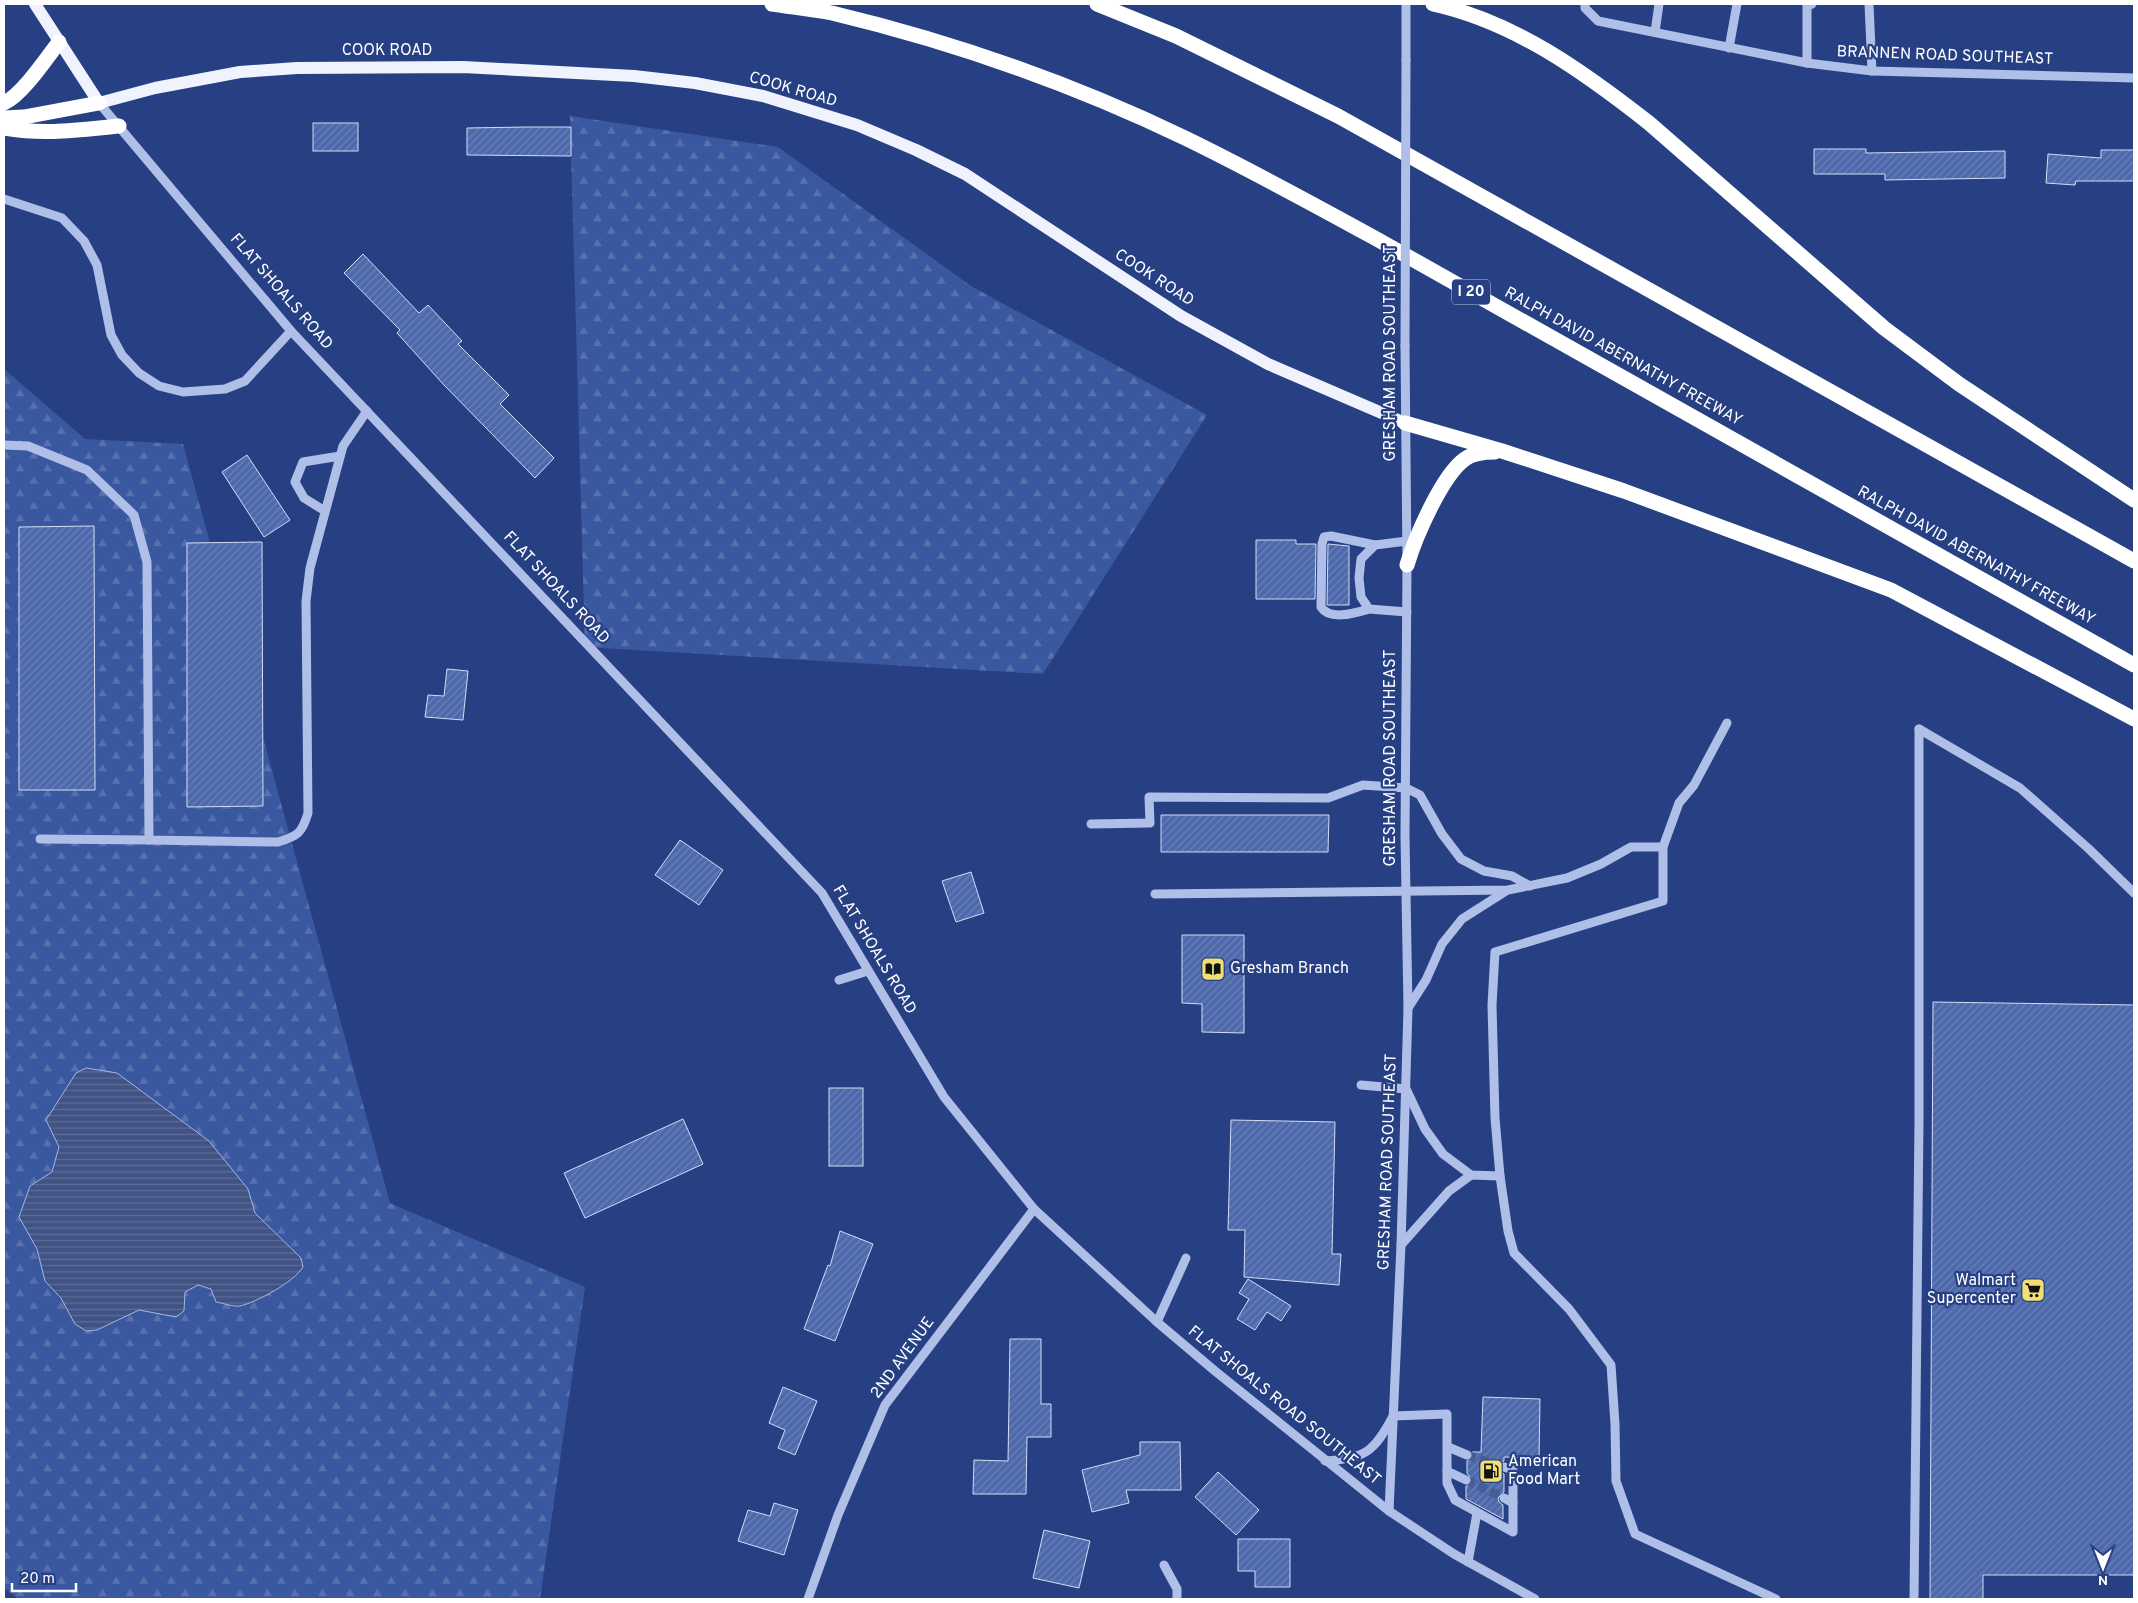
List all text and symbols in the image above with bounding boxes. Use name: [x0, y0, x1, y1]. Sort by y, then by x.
street label: COOK ROAD: [342, 41, 432, 61]
street label: BRANNEN ROAD SOUTHEAST: [1836, 42, 2054, 70]
street label: COOK ROAD: [747, 68, 839, 112]
street label: FLAT SHOALS ROAD: [225, 230, 337, 354]
street label: GRESHAM ROAD SOUTHEAST: [1381, 244, 1401, 462]
street label: COOK ROAD: [1111, 245, 1197, 311]
road number: I 20: [1452, 280, 1490, 304]
street label: RALPH DAVID ABERNATHY FREEWAY: [1501, 283, 1745, 431]
street label: RALPH DAVID ABERNATHY FREEWAY: [1854, 482, 2098, 630]
street label: FLAT SHOALS ROAD: [499, 527, 613, 649]
street label: GRESHAM ROAD SOUTHEAST: [1381, 649, 1401, 867]
street label: FLAT SHOALS ROAD: [828, 882, 920, 1018]
library icon: Gresham Branch: [1200, 956, 1226, 982]
place label: Gresham Branch: [1230, 959, 1349, 979]
street label: GRESHAM ROAD SOUTHEAST: [1374, 1053, 1402, 1271]
place label: Walmart Supercenter: [1927, 1271, 2016, 1309]
supermarket icon: Walmart Supercenter: [2020, 1277, 2046, 1303]
street label: 2ND AVENUE: [867, 1313, 939, 1403]
street label: FLAT SHOALS ROAD SOUTHEAST: [1184, 1322, 1384, 1490]
place label: American Food Mart: [1508, 1452, 1580, 1490]
fuel station icon: American Food Mart: [1478, 1458, 1504, 1484]
north arrow: [2078, 1543, 2128, 1593]
scale bar: [12, 1560, 76, 1592]
text: 20 m: [20, 1570, 55, 1589]
text: N: [2098, 1571, 2108, 1588]

